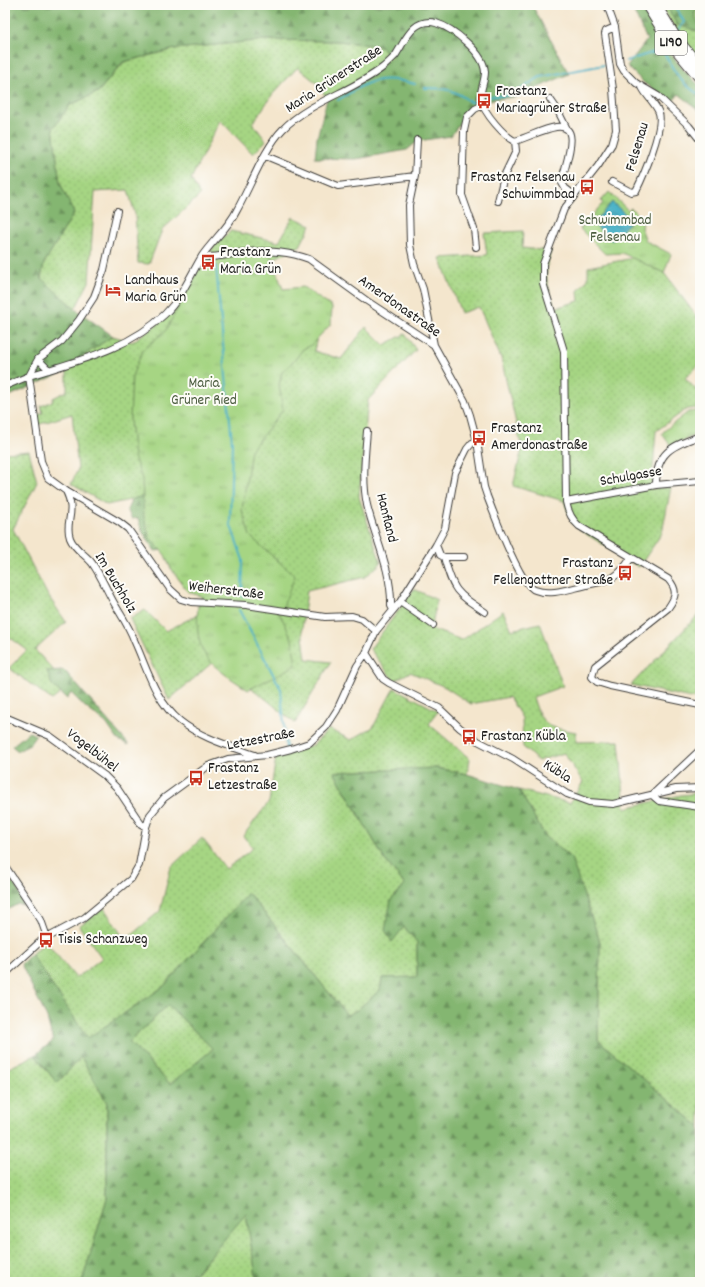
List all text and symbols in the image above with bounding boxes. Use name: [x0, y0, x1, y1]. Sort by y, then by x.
road number: L190: [655, 31, 687, 55]
street label: Maria Grünerstraße: [281, 40, 387, 120]
place label: Frastanz Mariagrüner Straße: [496, 81, 607, 120]
bus stop icon: Frastanz Mariagrüner Straße: [475, 92, 493, 110]
street label: Felsenau: [620, 120, 656, 174]
place label: Frastanz Felsenau Schwimmbad: [471, 167, 575, 206]
bus stop icon: Frastanz Felsenau Schwimmbad: [578, 178, 596, 196]
park label: Schwimmbad Felsenau: [578, 210, 652, 249]
place label: Frastanz Maria Grün: [220, 242, 281, 281]
bus stop icon: Frastanz Maria Grün: [199, 253, 217, 271]
place label: Landhaus Maria Grün: [125, 270, 186, 309]
street label: Amerdonastraße: [353, 270, 445, 344]
hotel icon: Landhaus Maria Grün: [104, 281, 122, 299]
park label: Maria Grüner Ried: [171, 373, 237, 412]
place label: Frastanz Amerdonastraße: [491, 418, 588, 457]
bus stop icon: Frastanz Amerdonastraße: [470, 429, 488, 447]
street label: Schulgasse: [598, 461, 664, 493]
street label: Hanfland: [369, 491, 403, 545]
street label: Im Buchholz: [88, 548, 142, 618]
place label: Frastanz Fellengattner Straße: [493, 553, 613, 592]
bus stop icon: Frastanz Fellengattner Straße: [616, 564, 634, 582]
street label: Weiherstraße: [187, 576, 265, 607]
street label: Letzestraße: [225, 723, 297, 757]
street label: Vogelbühel: [61, 724, 123, 779]
place label: Frastanz Kübla: [481, 726, 567, 748]
bus stop icon: Frastanz Kübla: [460, 728, 478, 746]
street label: Kübla: [538, 754, 577, 790]
place label: Frastanz Letzestraße: [208, 758, 277, 797]
bus stop icon: Frastanz Letzestraße: [187, 769, 205, 787]
place label: Tisis Schanzweg: [58, 929, 148, 951]
bus stop icon: Tisis Schanzweg: [37, 931, 55, 949]

